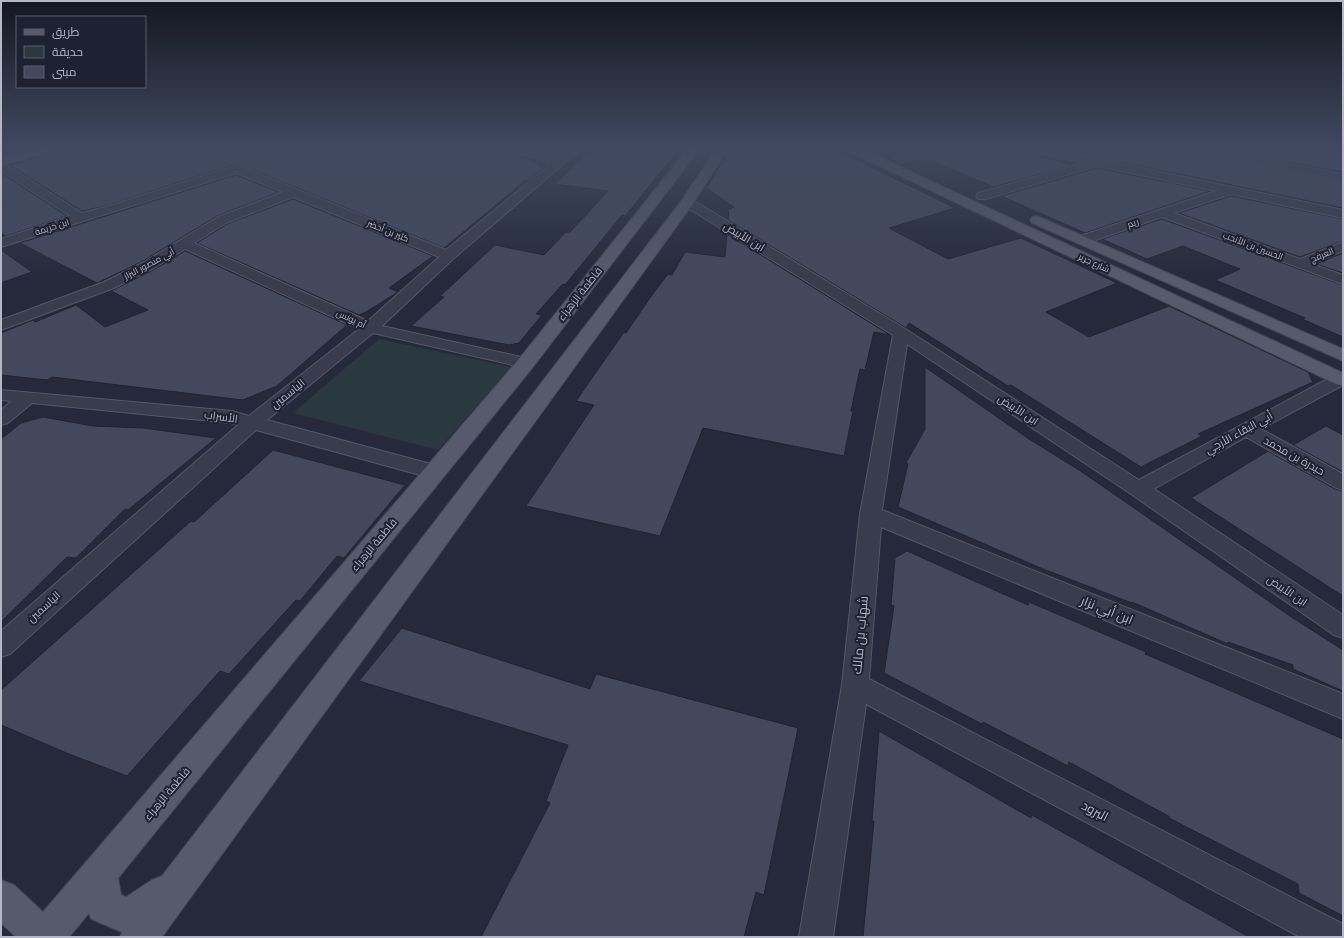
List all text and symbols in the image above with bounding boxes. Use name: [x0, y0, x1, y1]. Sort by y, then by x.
legend: [16, 16, 146, 88]
text: طريق: [52, 25, 80, 39]
text: حديقة: [52, 45, 83, 59]
text: مبنى: [52, 65, 77, 79]
street label: ريم: [1126, 216, 1140, 231]
street label: ابن خزيمة: [34, 217, 70, 237]
street label: كثير بن أخضر: [365, 217, 411, 244]
street label: ابن الأبيض: [721, 220, 767, 254]
street label: الحسين بن الأنجب: [1222, 230, 1284, 262]
street label: أبي منصور البزاز: [121, 245, 177, 284]
street label: العرفج: [1309, 246, 1336, 265]
street label: شارع جرير: [1076, 251, 1111, 275]
street label: فاطمة الزهراء: [555, 264, 605, 324]
street label: أم يونس: [334, 307, 368, 331]
street label: الياسمين: [268, 376, 308, 412]
street label: ابن الأبيض: [995, 392, 1041, 428]
street label: الأسراب: [203, 408, 239, 426]
street label: أبي البقاء الأزجي: [1203, 408, 1276, 459]
street label: حيدرة بن محمد: [1261, 434, 1327, 478]
street label: فاطمة الزهراء: [348, 516, 400, 574]
street label: ابن الأبيض: [1264, 573, 1310, 609]
street label: الياسمين: [25, 589, 63, 625]
street label: ابن أبي نزار: [1077, 591, 1136, 630]
street label: شهاب بن مالك: [849, 595, 871, 675]
street label: فاطمة الزهراء: [141, 765, 193, 823]
street label: البرود: [1079, 798, 1111, 824]

